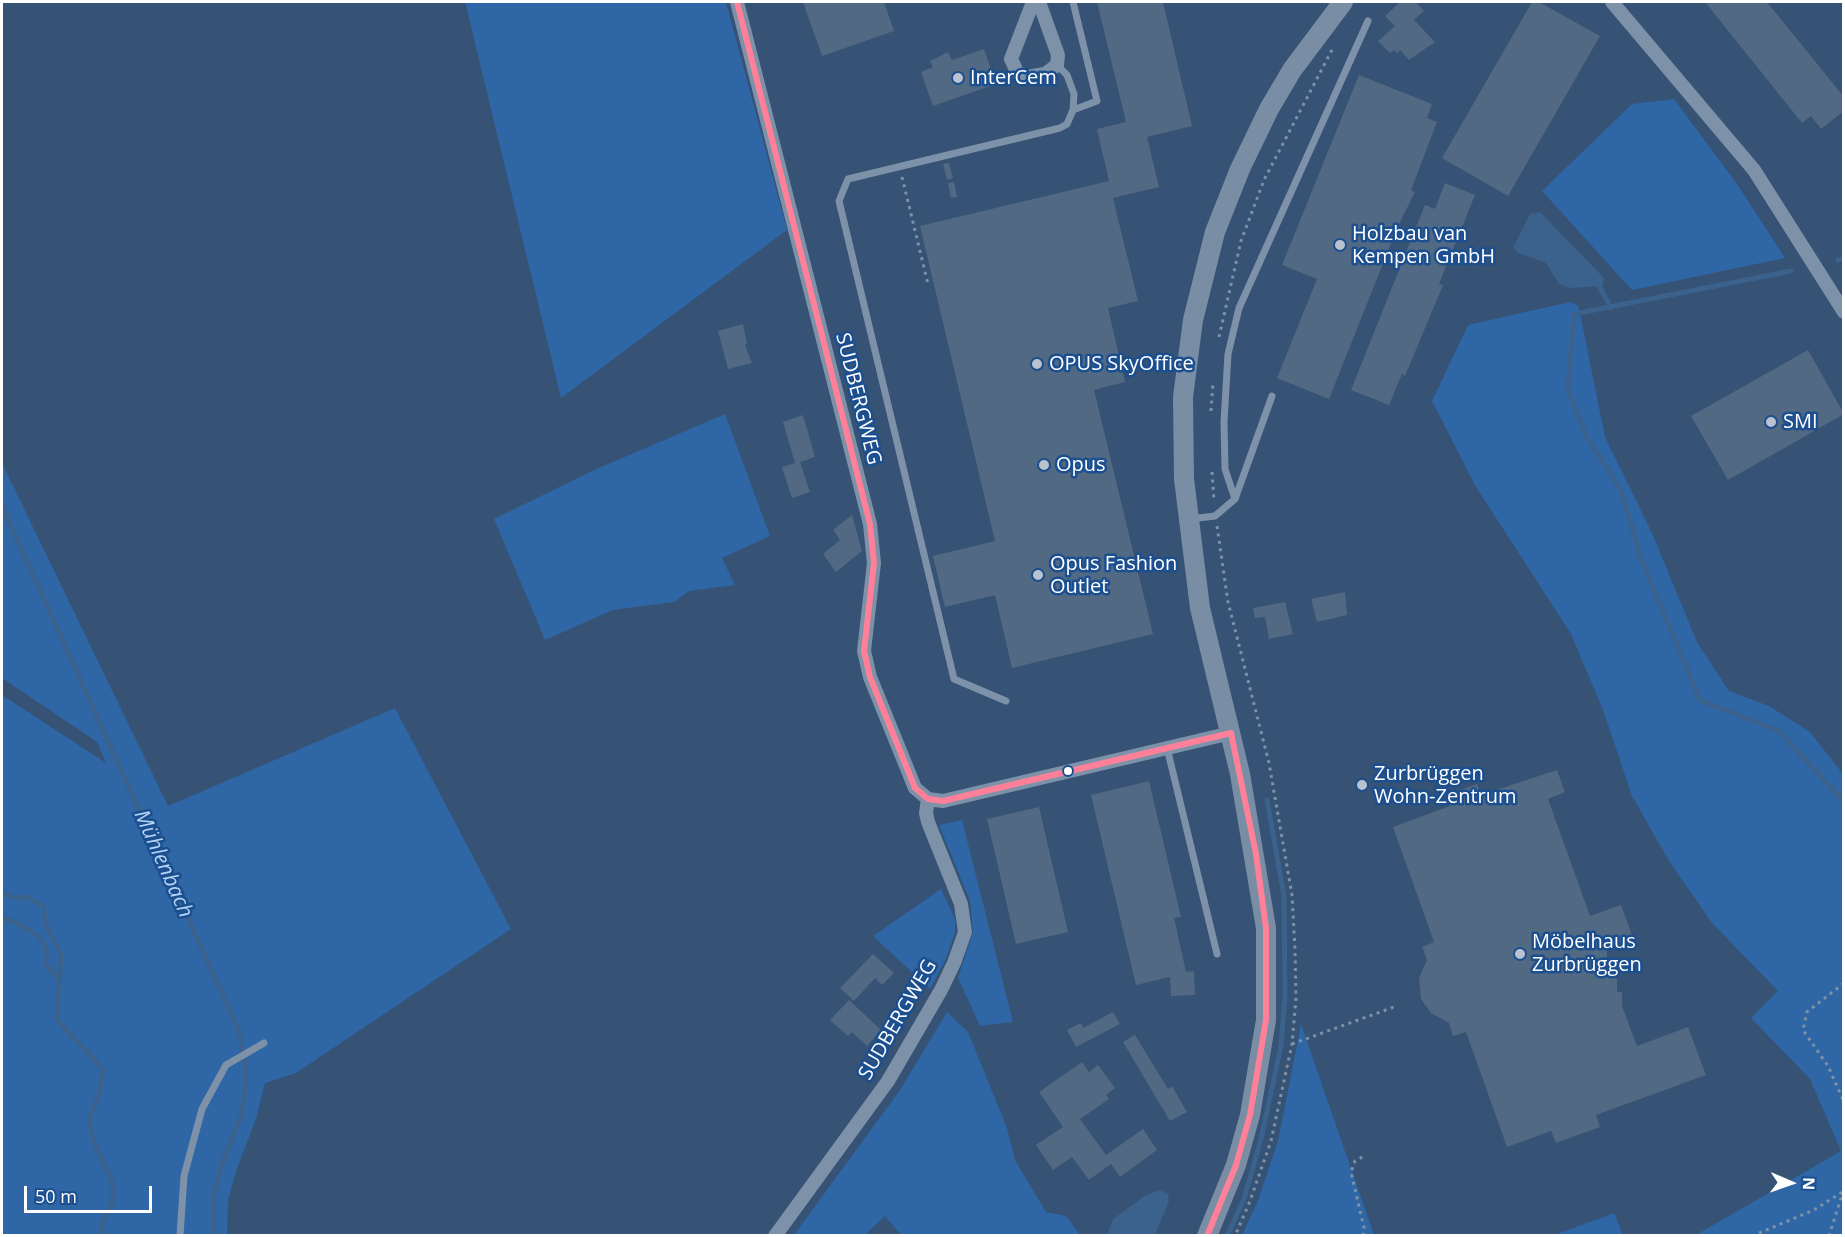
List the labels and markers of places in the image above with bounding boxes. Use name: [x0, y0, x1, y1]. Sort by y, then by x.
place label: InterCem: [970, 66, 1057, 90]
marker: InterCem: [951, 71, 965, 85]
place label: Holzbau van Kempen GmbH: [1352, 222, 1495, 269]
marker: Holzbau van Kempen GmbH: [1333, 238, 1347, 252]
place label: OPUS SkyOffice: [1049, 352, 1194, 376]
marker: OPUS SkyOffice: [1030, 357, 1044, 371]
place label: SMI: [1783, 410, 1818, 434]
marker: SMI: [1764, 415, 1778, 429]
place label: Opus: [1056, 453, 1106, 477]
marker: Opus: [1037, 458, 1051, 472]
place label: Opus Fashion Outlet: [1050, 552, 1177, 599]
marker: Opus Fashion Outlet: [1031, 568, 1045, 582]
place label: Zurbrüggen Wohn-Zentrum: [1374, 762, 1516, 809]
unlabelled marker: [1062, 765, 1074, 777]
marker: Zurbrüggen Wohn-Zentrum: [1355, 778, 1369, 792]
place label: Möbelhaus Zurbrüggen: [1532, 930, 1642, 977]
marker: Möbelhaus Zurbrüggen: [1513, 947, 1527, 961]

